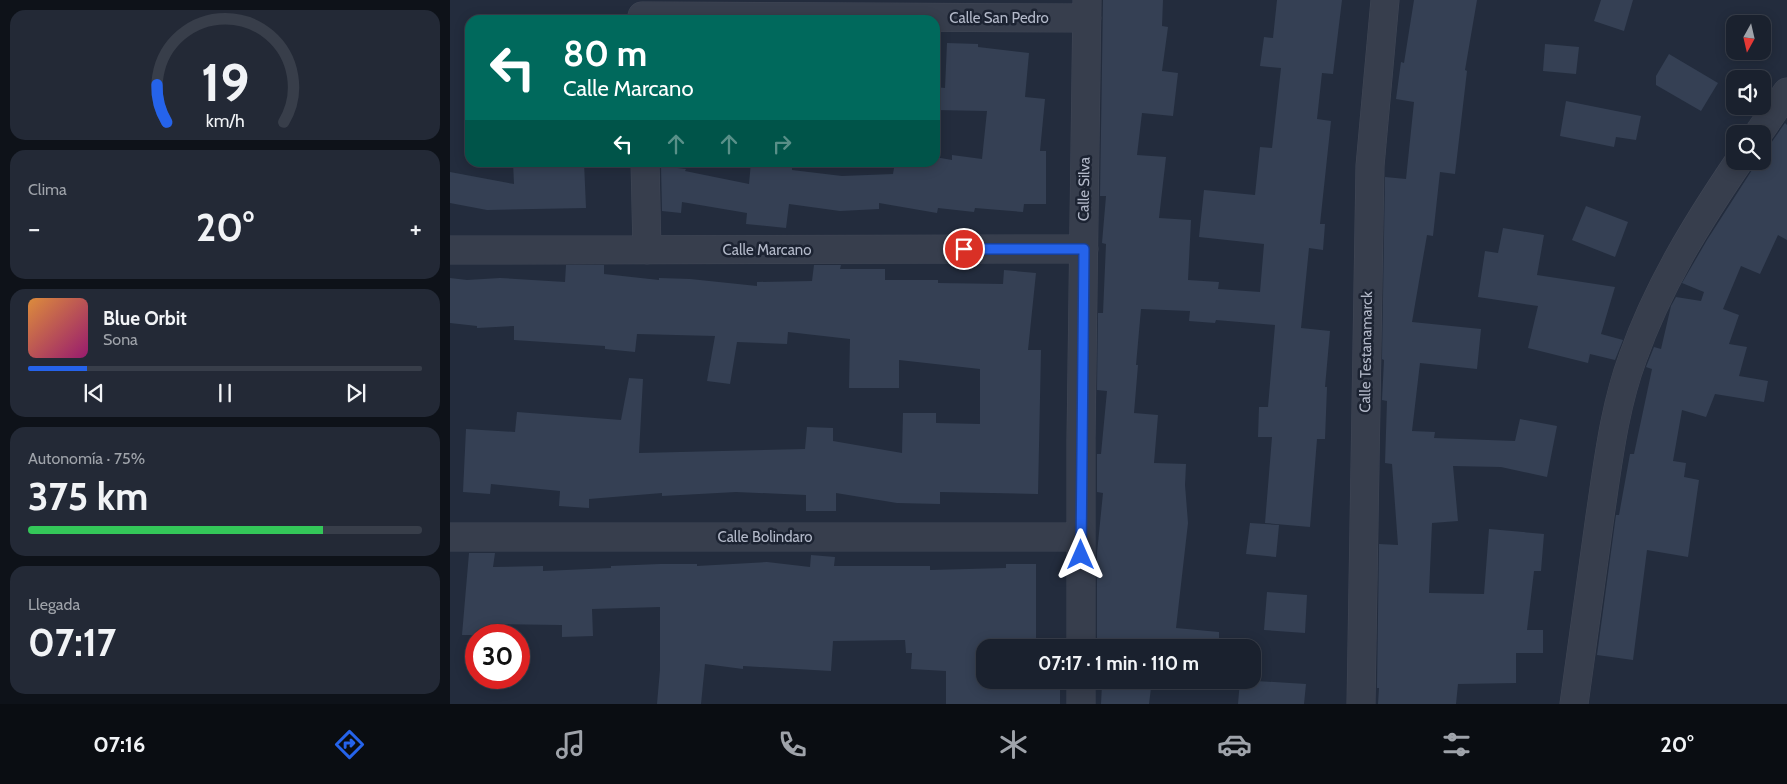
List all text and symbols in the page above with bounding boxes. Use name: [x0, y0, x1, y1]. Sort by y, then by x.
street label: Calle San Pedro: [949, 9, 1049, 27]
north arrow: [1726, 15, 1771, 60]
map controls: [1726, 15, 1771, 170]
text: 80 m: [563, 32, 647, 75]
icon: left: [480, 35, 545, 100]
text: 19: [201, 51, 249, 114]
button: sound: [1726, 70, 1771, 115]
text: Calle Marcano: [563, 75, 694, 102]
text: km/h: [205, 110, 245, 131]
button: search: [1726, 125, 1771, 170]
icon: left: [609, 130, 637, 158]
icon: ahead: [662, 130, 690, 158]
icon: ahead: [715, 130, 743, 158]
icon: right: [768, 130, 796, 158]
street label: Calle Silva: [1074, 156, 1094, 221]
text: Clima: [28, 180, 67, 199]
text: 20°: [196, 204, 254, 251]
text: −: [28, 211, 40, 245]
text: +: [410, 211, 422, 245]
pin: [943, 228, 985, 270]
icon: arrive: [950, 235, 978, 263]
street label: Calle Marcano: [723, 241, 811, 259]
street label: Calle Testanamarck: [1356, 291, 1376, 413]
text: Blue Orbit: [103, 307, 187, 330]
text: Sona: [103, 330, 138, 349]
icon: previous: [80, 379, 108, 407]
icon: pause: [211, 379, 239, 407]
icon: next: [342, 379, 370, 407]
text: Autonomía · 75%: [28, 449, 145, 468]
text: 375 km: [28, 473, 148, 520]
street label: Calle Bolindaro: [717, 528, 813, 546]
position arrow: [1054, 528, 1106, 580]
text: Llegada: [28, 595, 80, 614]
text: 07:17: [28, 619, 116, 666]
speed limit sign: 30: [465, 624, 530, 689]
text: 07:17 · 1 min · 110 m: [1038, 652, 1199, 675]
icon: directions: [332, 727, 367, 762]
icon: music: [553, 727, 588, 762]
icon: phone: [775, 727, 810, 762]
icon: climate: [996, 727, 1031, 762]
icon: car: [1217, 727, 1252, 762]
icon: filters: [1439, 727, 1474, 762]
text: 07:16: [93, 731, 145, 758]
text: 20°: [1660, 731, 1694, 758]

